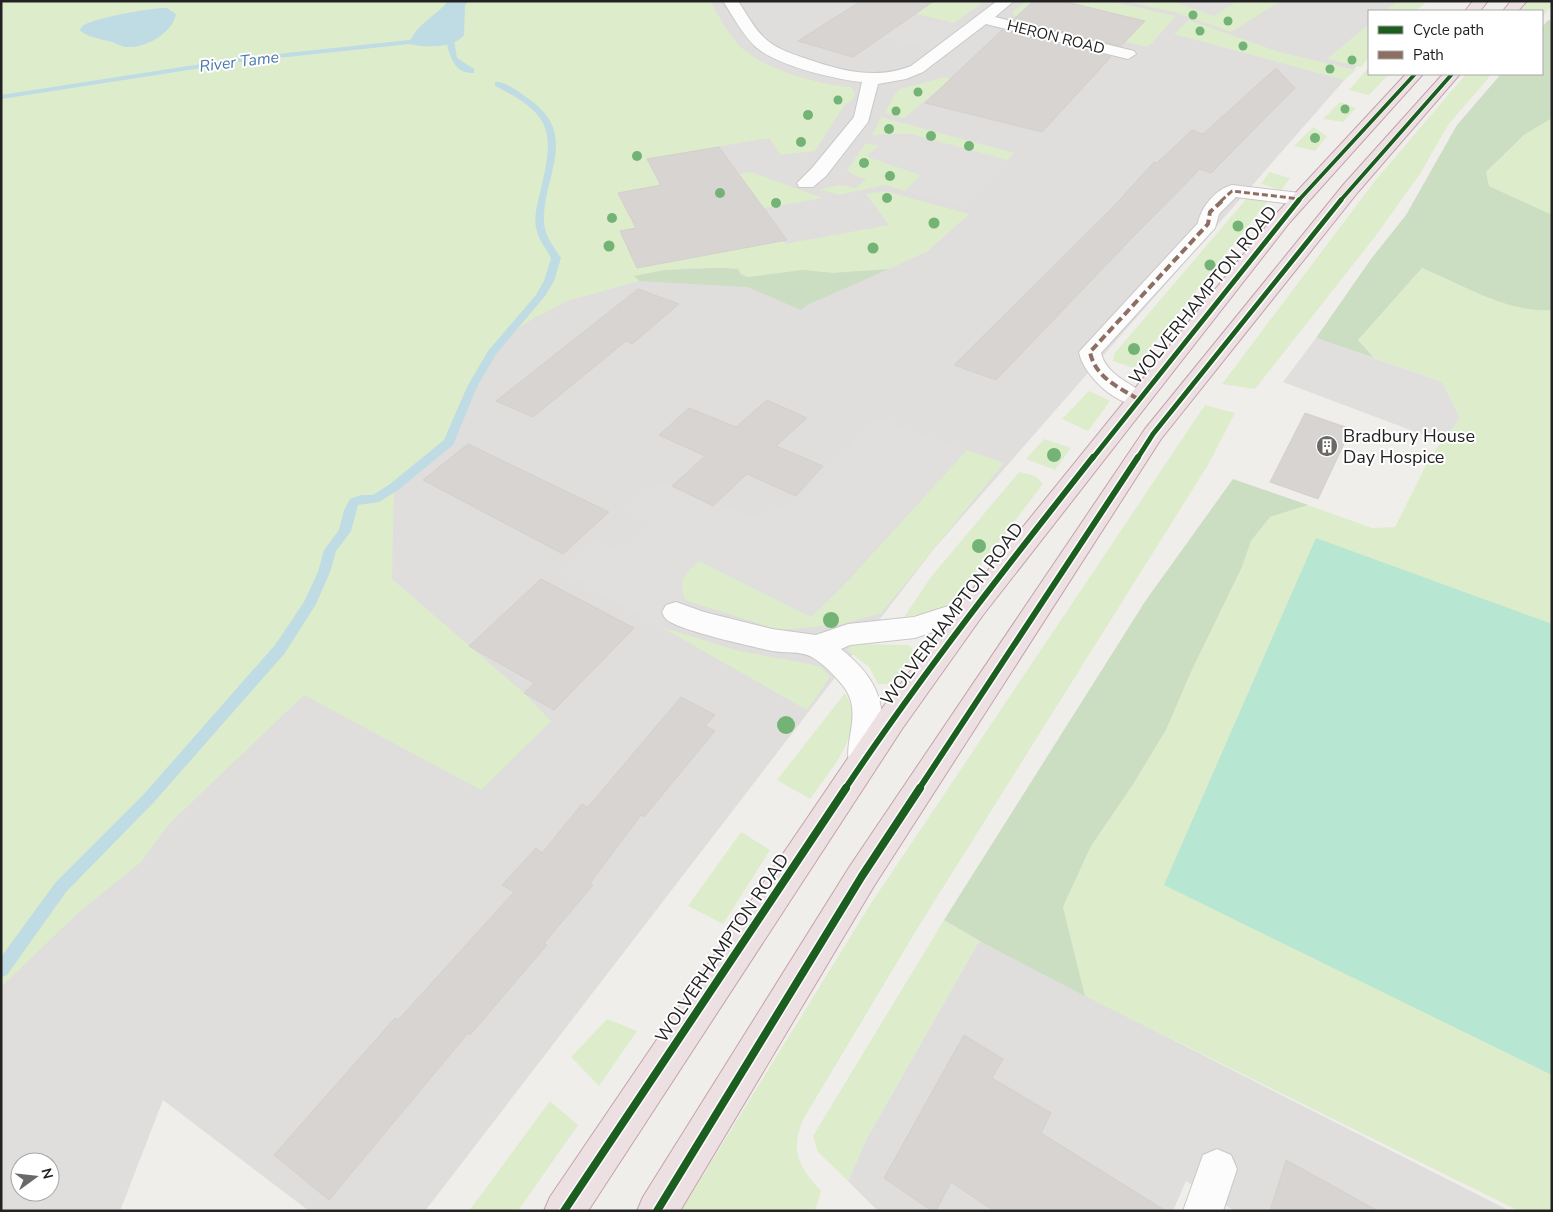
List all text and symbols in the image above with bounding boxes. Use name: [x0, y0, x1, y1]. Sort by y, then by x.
legend: [1368, 10, 1543, 75]
street label: HERON ROAD: [1005, 15, 1107, 59]
text: Cycle path: [1413, 20, 1484, 40]
text: Path: [1413, 45, 1444, 65]
water label: River Tame: [198, 46, 281, 78]
street label: WOLVERHAMPTON ROAD: [1123, 201, 1283, 389]
place label: Bradbury House Day Hospice: [1343, 424, 1475, 469]
building icon: Bradbury House Day Hospice: [1315, 434, 1339, 458]
street label: WOLVERHAMPTON ROAD: [875, 518, 1029, 710]
street label: WOLVERHAMPTON ROAD: [650, 849, 794, 1047]
north arrow: [10, 1152, 60, 1202]
text: N: [37, 1166, 58, 1181]

